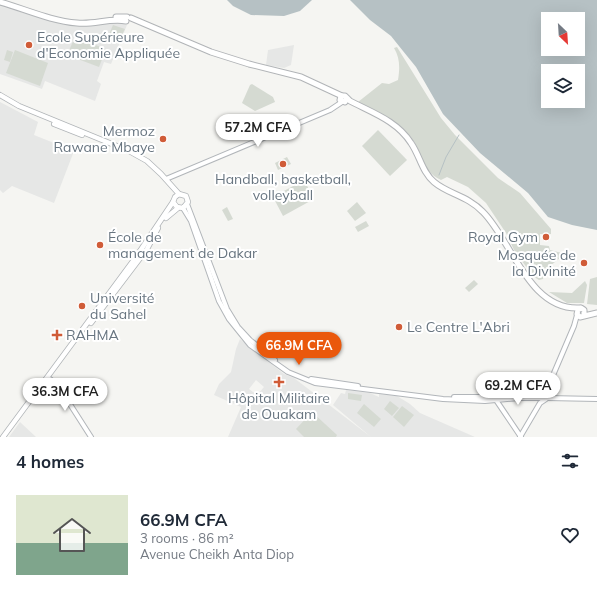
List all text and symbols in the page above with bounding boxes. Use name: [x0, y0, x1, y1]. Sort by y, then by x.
north arrow: [541, 12, 585, 56]
map controls: [541, 12, 585, 108]
place label: Ecole Supérieure d'Economie Appliquée: [37, 28, 180, 62]
marker: Ecole Supérieure d'Economie Appliquée: [24, 40, 34, 50]
button: layers: [541, 64, 585, 108]
pin: 57.2M CFA: [212, 114, 304, 148]
text: 57.2M CFA: [225, 119, 291, 135]
place label: Mermoz Rawane Mbaye: [53, 122, 155, 156]
marker: Mermoz Rawane Mbaye: [158, 134, 168, 144]
marker: Handball, basketball, volleyball: [278, 159, 288, 169]
place label: Handball, basketball, volleyball: [215, 170, 351, 204]
place label: École de management de Dakar: [108, 228, 258, 262]
place label: Royal Gym: [468, 228, 538, 246]
marker: Royal Gym: [541, 232, 551, 242]
marker: École de management de Dakar: [95, 240, 105, 250]
place label: Mosquée de la Divinité: [498, 246, 576, 280]
marker: Mosquée de la Divinité: [579, 258, 589, 268]
place label: Université du Sahel: [90, 289, 154, 323]
marker: Université du Sahel: [77, 301, 87, 311]
place label: Le Centre L'Abri: [407, 318, 510, 336]
marker: Le Centre L'Abri: [394, 322, 404, 332]
place label: RAHMA: [66, 326, 120, 344]
marker: RAHMA: [51, 329, 63, 341]
pin: 66.9M CFA: [253, 332, 345, 366]
text: 66.9M CFA: [266, 337, 332, 353]
pin: 69.2M CFA: [472, 372, 564, 406]
marker: Hôpital Militaire de Ouakam: [273, 376, 285, 388]
text: 69.2M CFA: [485, 377, 551, 393]
pin: 36.3M CFA: [19, 378, 111, 412]
text: 36.3M CFA: [32, 383, 98, 399]
place label: Hôpital Militaire de Ouakam: [228, 389, 330, 423]
icon: filters: [559, 450, 581, 472]
text: 4 homes: [16, 451, 84, 472]
text: 66.9M CFA: [140, 509, 227, 530]
icon: home: [48, 511, 96, 559]
icon: heart: [559, 524, 581, 546]
text: 3 rooms · 86 m²: [140, 530, 234, 546]
text: Avenue Cheikh Anta Diop: [140, 546, 294, 562]

